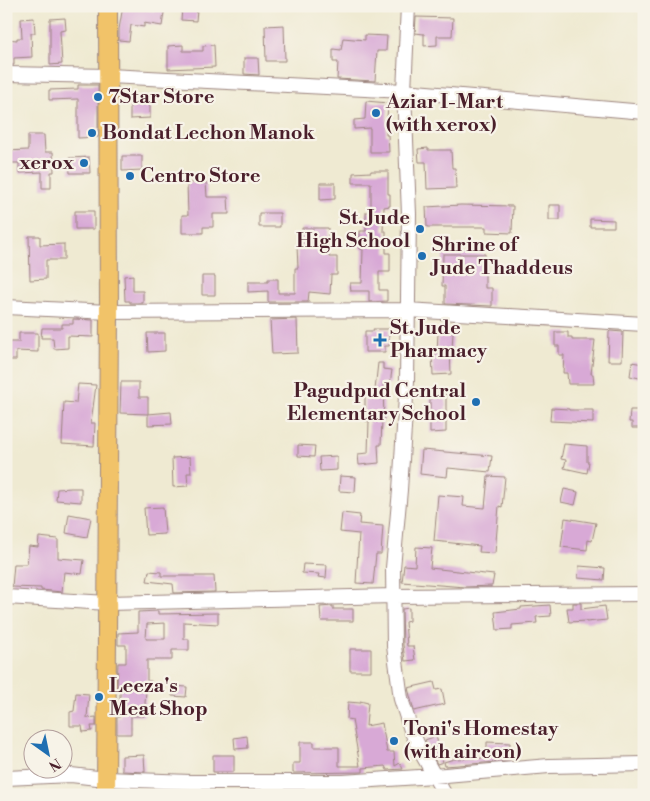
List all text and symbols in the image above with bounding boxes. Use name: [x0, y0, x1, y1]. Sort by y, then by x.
place label: 7Star Store: [108, 85, 215, 110]
place label: Aziar I-Mart (with xerox): [385, 90, 504, 138]
marker: 7Star Store: [92, 91, 104, 103]
marker: Aziar I-Mart (with xerox): [370, 107, 382, 119]
place label: Bondat Lechon Manok: [102, 121, 315, 146]
marker: Bondat Lechon Manok: [86, 127, 98, 139]
place label: xerox: [19, 151, 74, 176]
marker: xerox: [78, 157, 90, 169]
place label: Centro Store: [140, 164, 261, 189]
marker: Centro Store: [124, 170, 136, 182]
place label: St. Jude High School: [296, 206, 410, 254]
marker: St. Jude High School: [414, 223, 426, 235]
place label: Shrine of Jude Thaddeus: [429, 233, 573, 281]
marker: Shrine of Jude Thaddeus: [416, 250, 428, 262]
place label: St. Jude Pharmacy: [390, 316, 488, 364]
marker: St. Jude Pharmacy: [374, 334, 386, 346]
place label: Pagudpud Central Elementary School: [287, 379, 466, 427]
marker: Pagudpud Central Elementary School: [470, 396, 482, 408]
place label: Leeza's Meat Shop: [109, 674, 208, 722]
marker: Leeza's Meat Shop: [93, 691, 105, 703]
place label: Toni's Homestay (with aircon): [404, 717, 559, 765]
north arrow: [22, 728, 72, 778]
marker: Toni's Homestay (with aircon): [388, 735, 400, 747]
text: N: [45, 753, 64, 775]

